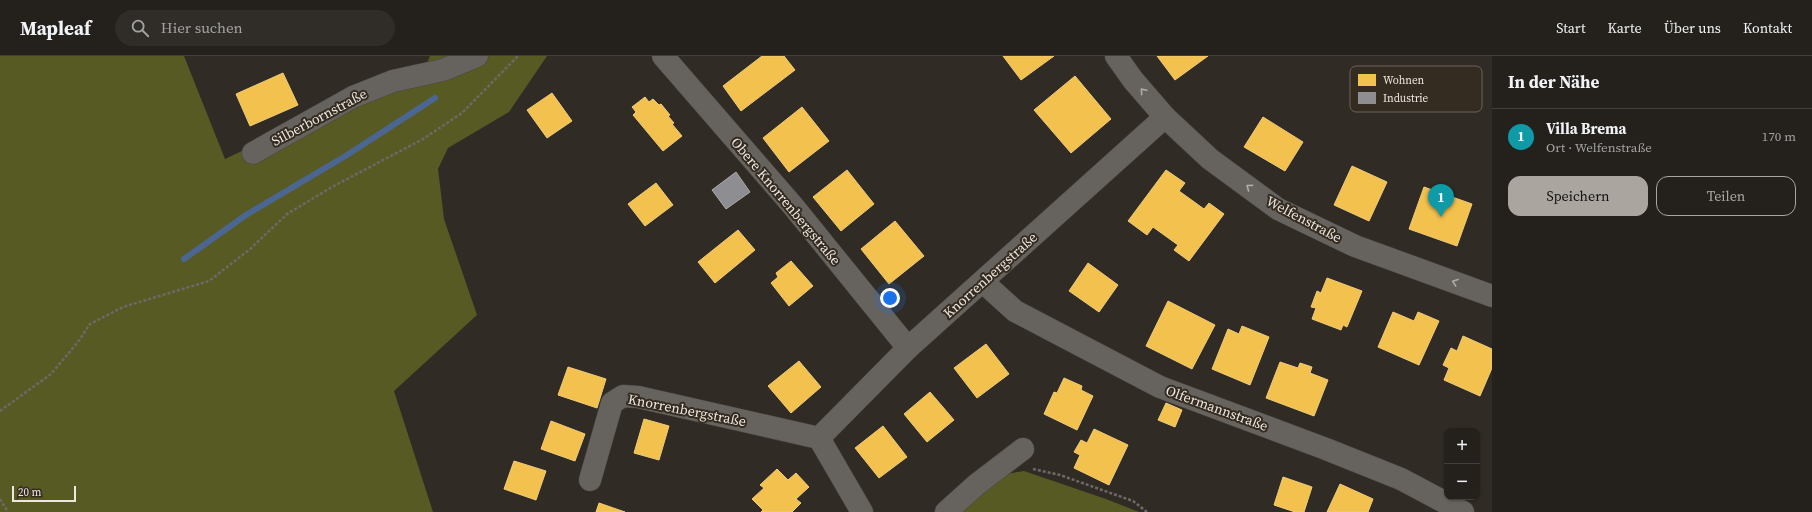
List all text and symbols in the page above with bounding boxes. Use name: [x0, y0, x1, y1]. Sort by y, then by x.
search box: [115, 10, 395, 46]
text: Mapleaf: [20, 15, 91, 41]
icon: search: [129, 17, 151, 39]
text: Hier suchen: [161, 17, 243, 38]
text: Start: [1556, 18, 1586, 38]
text: Karte: [1608, 18, 1642, 38]
text: Über uns: [1664, 18, 1721, 38]
text: Kontakt: [1743, 18, 1792, 38]
legend: [1350, 66, 1482, 112]
text: In der Nähe: [1508, 70, 1599, 94]
text: Wohnen: [1383, 73, 1425, 88]
street label: Silberbornstraße: [268, 83, 370, 151]
one-way arrow: [1140, 89, 1147, 96]
text: Industrie: [1383, 91, 1429, 106]
text: Villa Brema: [1546, 118, 1627, 139]
text: 1: [1517, 128, 1525, 145]
text: 170 m: [1762, 128, 1796, 145]
street label: Obere Knorrenbergstraße: [726, 133, 846, 269]
text: Ort · Welfenstraße: [1546, 139, 1652, 156]
button: Speichern: [1508, 176, 1648, 216]
button: Teilen: [1656, 176, 1796, 216]
pin: 1: [1428, 184, 1454, 217]
one-way arrow: [1247, 185, 1254, 192]
street label: Welfenstraße: [1263, 191, 1345, 247]
street label: Knorrenbergstraße: [939, 227, 1041, 323]
one-way arrow: [1452, 279, 1459, 287]
your location: [880, 288, 900, 308]
street label: Olfermannstraße: [1163, 380, 1271, 436]
street label: Knorrenbergstraße: [626, 389, 748, 431]
map controls: [1444, 428, 1480, 500]
button: +: [1444, 428, 1480, 464]
button: −: [1444, 464, 1480, 500]
scale bar: [12, 484, 76, 503]
text: 20 m: [18, 485, 41, 500]

